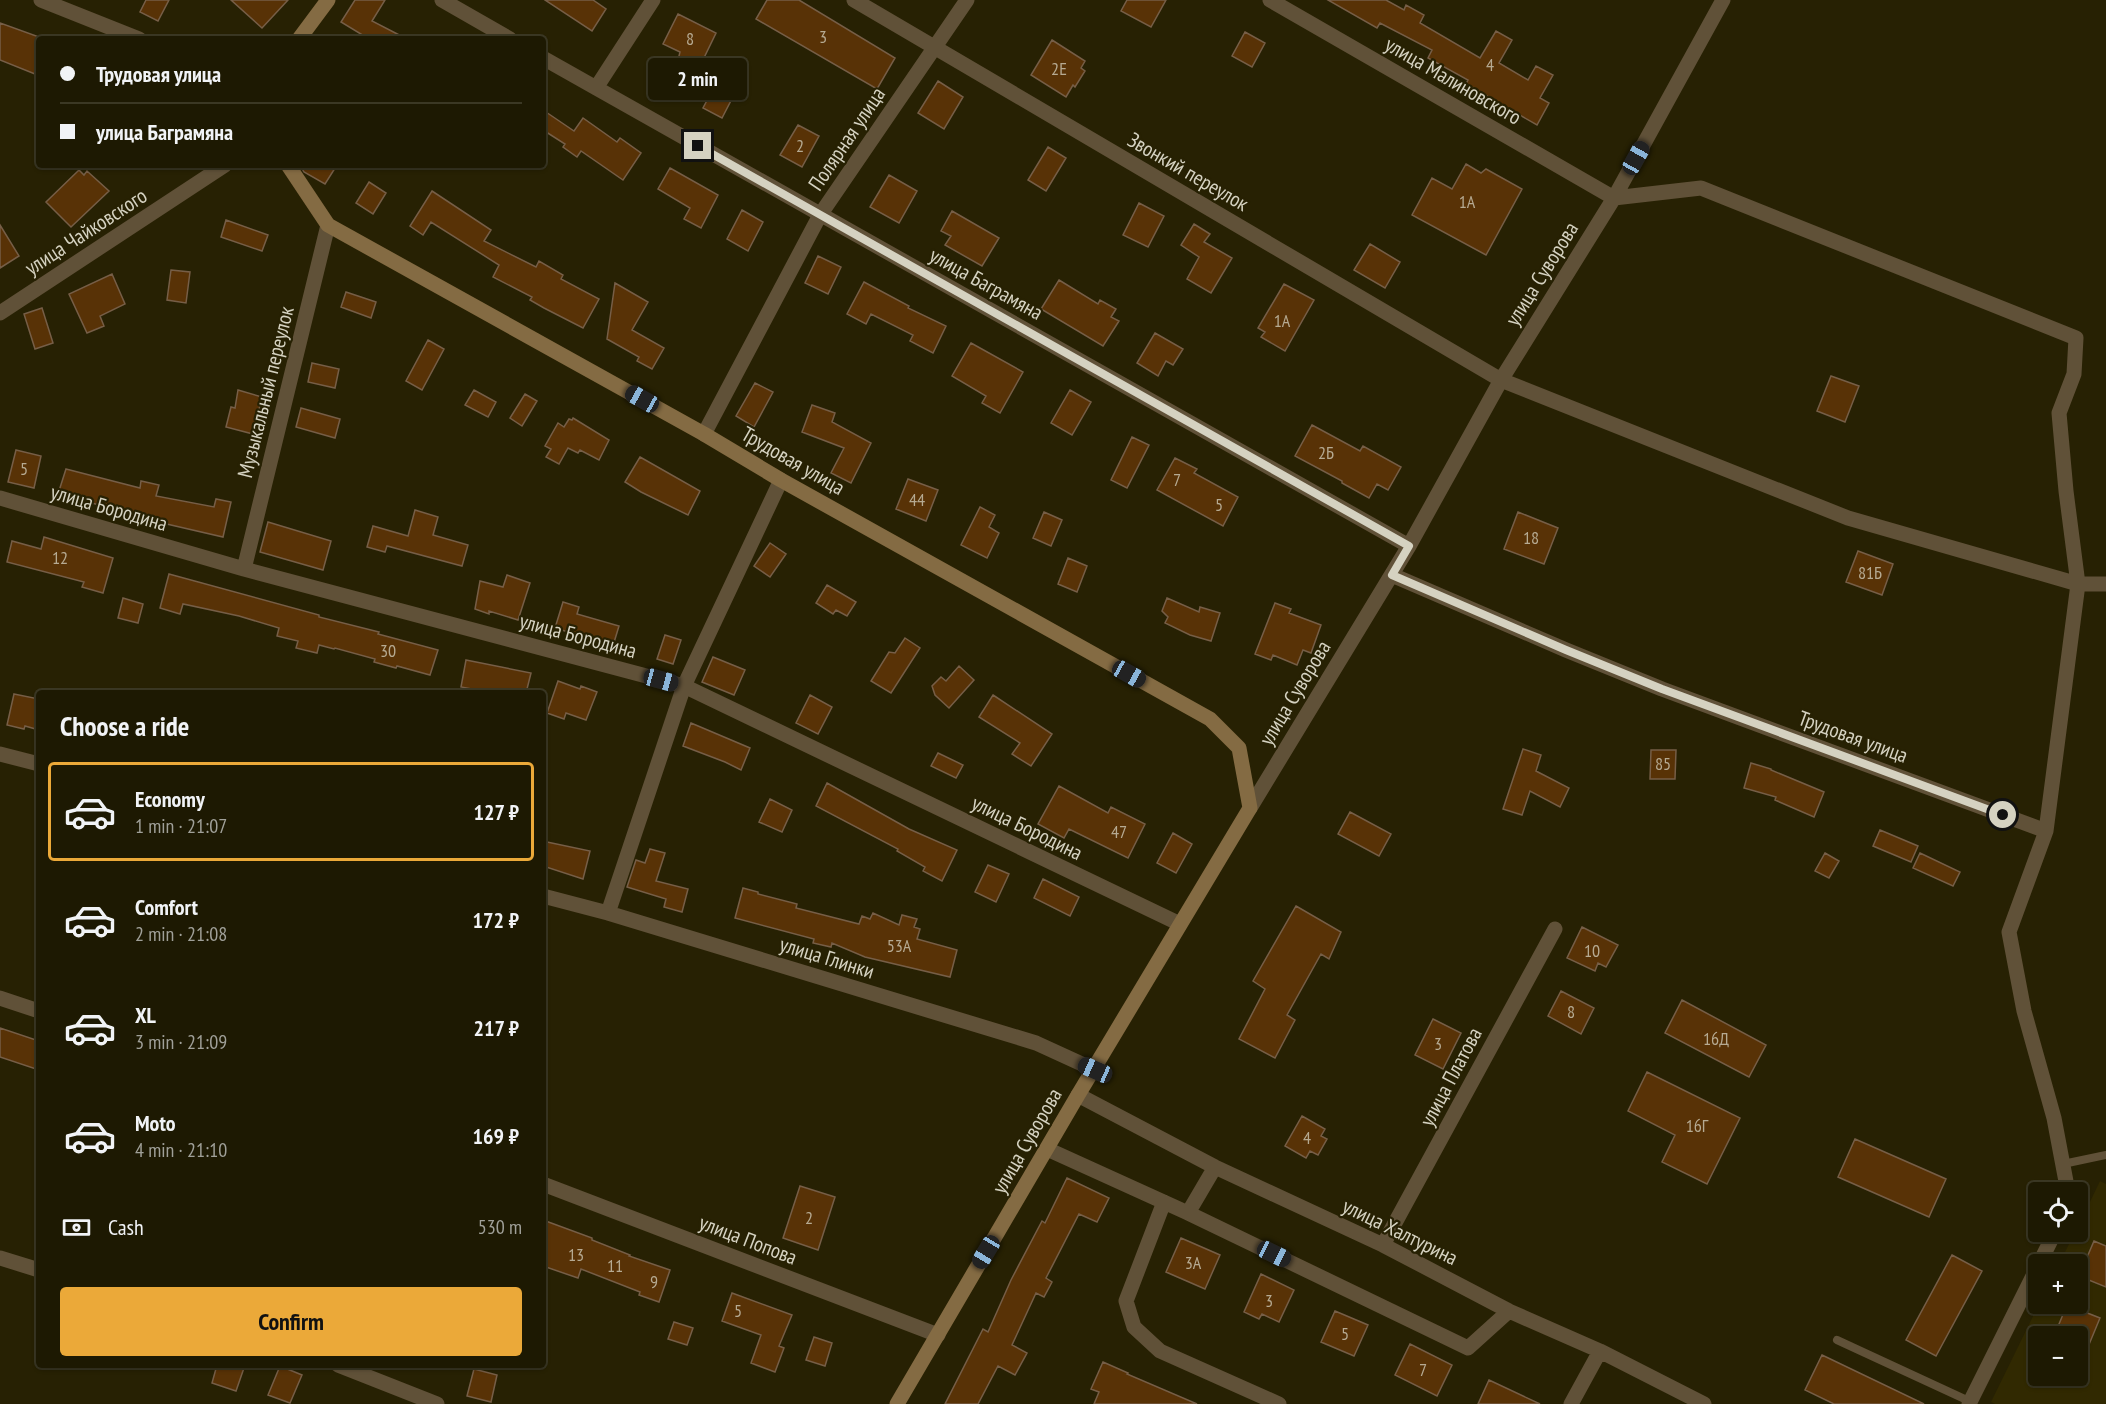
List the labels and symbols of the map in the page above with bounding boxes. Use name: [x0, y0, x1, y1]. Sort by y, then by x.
house number: 3: [819, 25, 827, 48]
house number: 8: [686, 27, 694, 50]
street label: улица Малиновского: [1380, 31, 1526, 131]
house number: 4: [1486, 53, 1494, 76]
house number: 2Е: [1051, 57, 1067, 80]
callout: 2 min: [648, 59, 748, 101]
street label: Полярная улица: [802, 82, 891, 196]
street label: Звонкий переулок: [1123, 126, 1254, 217]
route end: [684, 132, 711, 159]
house number: 2: [796, 134, 804, 157]
car: [1619, 138, 1653, 178]
street label: улица Чайковского: [19, 182, 152, 281]
house number: 1А: [1459, 190, 1476, 213]
street label: улица Суворова: [1499, 217, 1584, 331]
street label: улица Баграмяна: [925, 241, 1048, 326]
street label: Музыкальный переулок: [231, 303, 300, 480]
house number: 1А: [1274, 309, 1291, 332]
car: [622, 382, 662, 416]
street label: Трудовая улица: [737, 420, 850, 501]
house number: 2Б: [1318, 441, 1334, 464]
house number: 5: [20, 457, 28, 480]
house number: 7: [1173, 468, 1181, 491]
street label: улица Бородина: [48, 478, 171, 537]
house number: 44: [909, 488, 925, 511]
house number: 5: [1215, 493, 1223, 516]
house number: 18: [1523, 526, 1539, 549]
house number: 12: [52, 546, 68, 569]
house number: 81Б: [1858, 561, 1882, 584]
street label: улица Бородина: [517, 607, 640, 664]
street label: улица Суворова: [1253, 635, 1336, 750]
house number: 30: [380, 639, 396, 662]
car: [1109, 657, 1149, 691]
car: [641, 667, 681, 693]
street label: Трудовая улица: [1795, 704, 1912, 769]
house number: 85: [1655, 752, 1671, 775]
street label: улица Бородина: [967, 789, 1087, 866]
route start: [1989, 801, 2016, 828]
house number: 47: [1111, 820, 1127, 843]
street label: улица Глинки: [777, 930, 878, 985]
house number: 53А: [887, 934, 912, 957]
house number: 10: [1584, 939, 1600, 962]
house number: 8: [1567, 1000, 1575, 1023]
street label: улица Платова: [1413, 1023, 1488, 1131]
house number: 16Д: [1703, 1027, 1729, 1050]
house number: 3: [1434, 1032, 1442, 1055]
car: [1075, 1054, 1115, 1086]
street label: улица Суворова: [986, 1083, 1068, 1198]
house number: 16Г: [1686, 1114, 1709, 1137]
house number: 4: [1303, 1126, 1311, 1149]
street label: улица Халтурина: [1338, 1192, 1462, 1271]
house number: 2: [805, 1206, 813, 1229]
street label: улица Попова: [695, 1209, 801, 1271]
car: [969, 1232, 1003, 1272]
car: [1254, 1238, 1294, 1270]
house number: 13: [568, 1243, 584, 1266]
house number: 3А: [1185, 1251, 1202, 1274]
house number: 11: [607, 1254, 623, 1277]
house number: 9: [650, 1270, 658, 1293]
house number: 3: [1265, 1289, 1273, 1312]
house number: 5: [734, 1299, 742, 1322]
house number: 5: [1341, 1322, 1349, 1345]
house number: 7: [1419, 1358, 1427, 1381]

